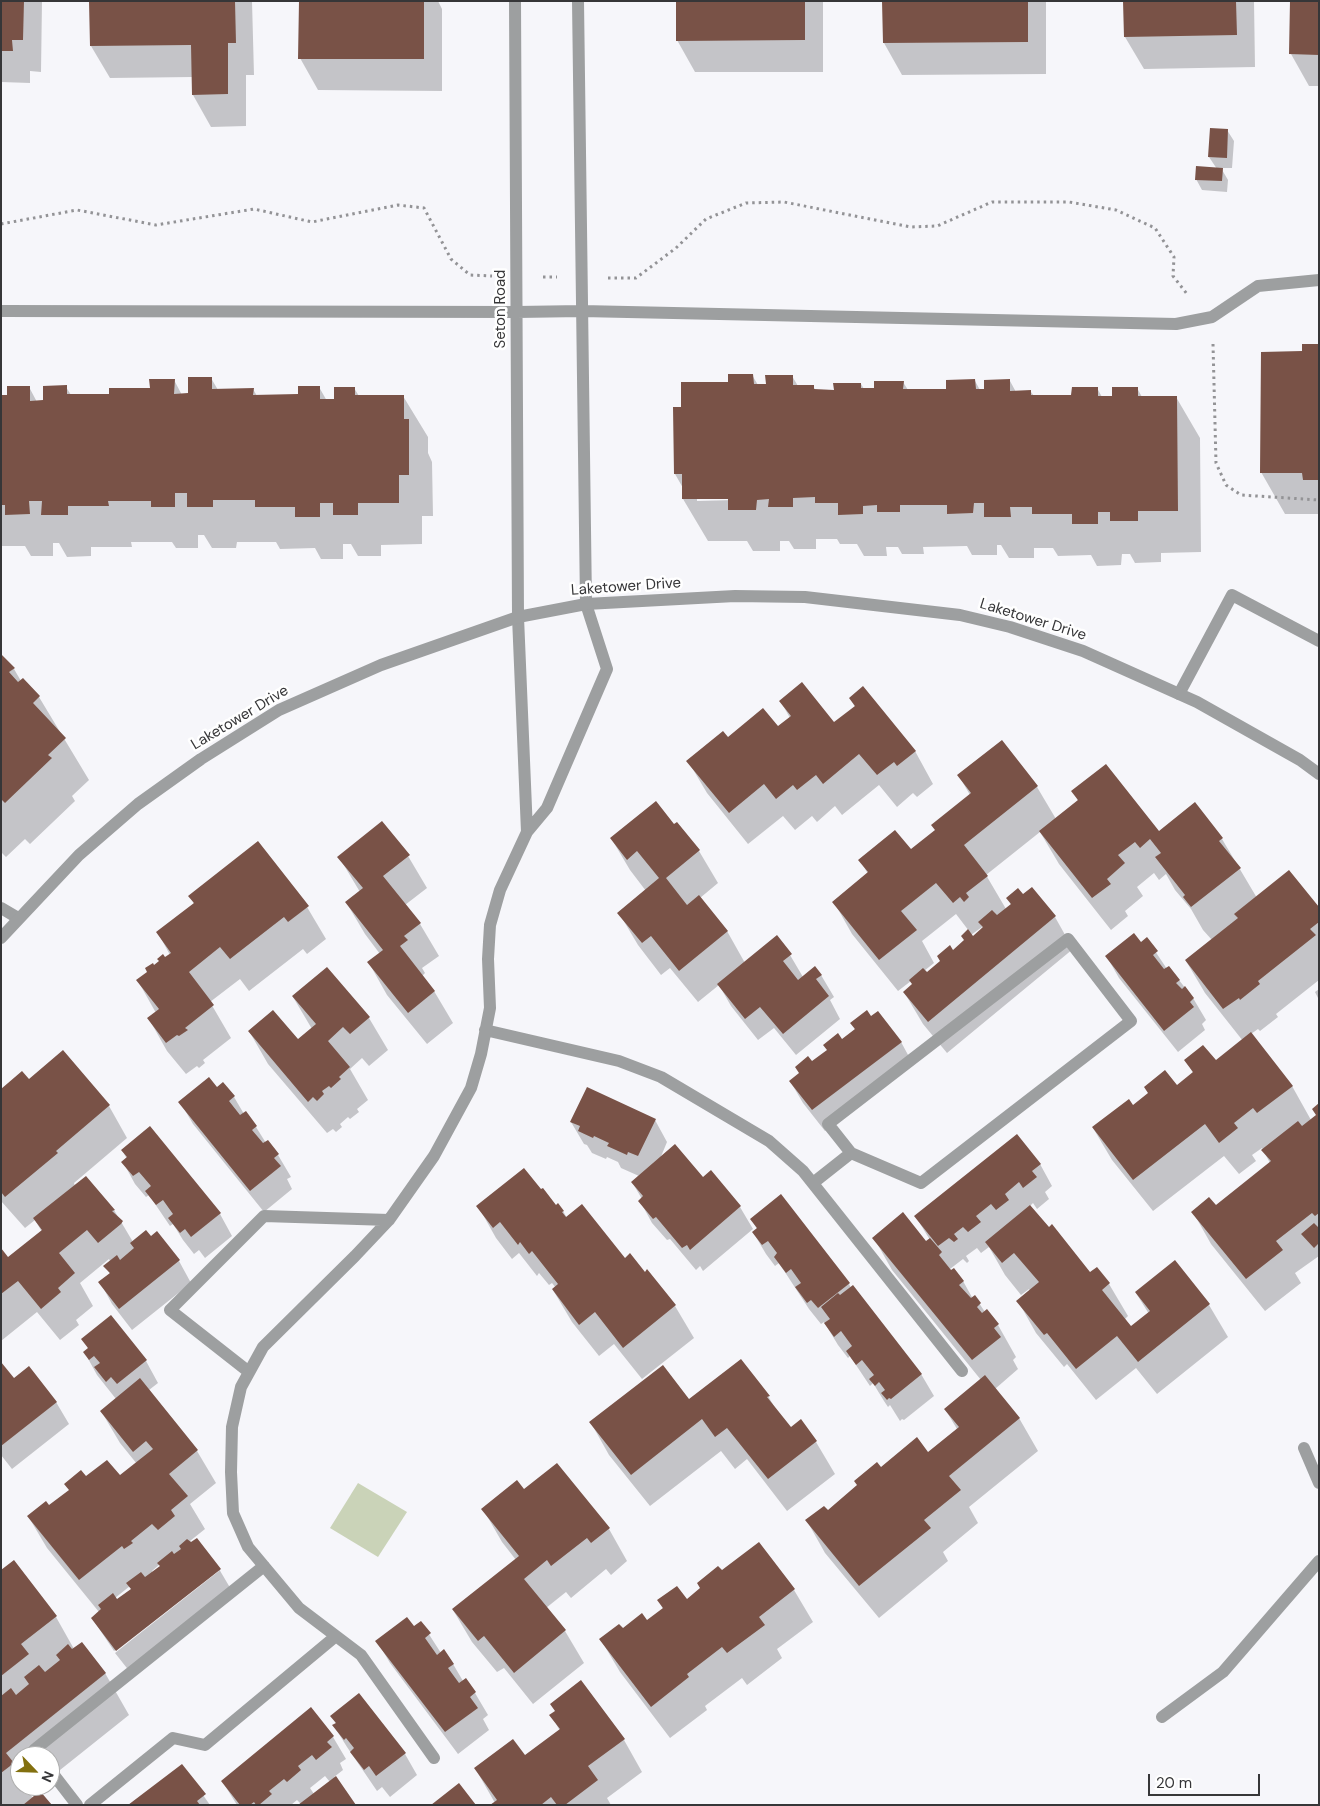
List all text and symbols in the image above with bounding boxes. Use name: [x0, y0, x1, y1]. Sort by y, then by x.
street label: Seton Road: [492, 269, 510, 349]
street label: Laketower Drive: [570, 574, 682, 600]
street label: Laketower Drive: [978, 595, 1088, 645]
street label: Laketower Drive: [188, 682, 292, 754]
north arrow: [10, 1746, 60, 1796]
scale bar: [1150, 1764, 1262, 1796]
text: N: [37, 1768, 58, 1785]
text: 20 m: [1156, 1773, 1192, 1793]

